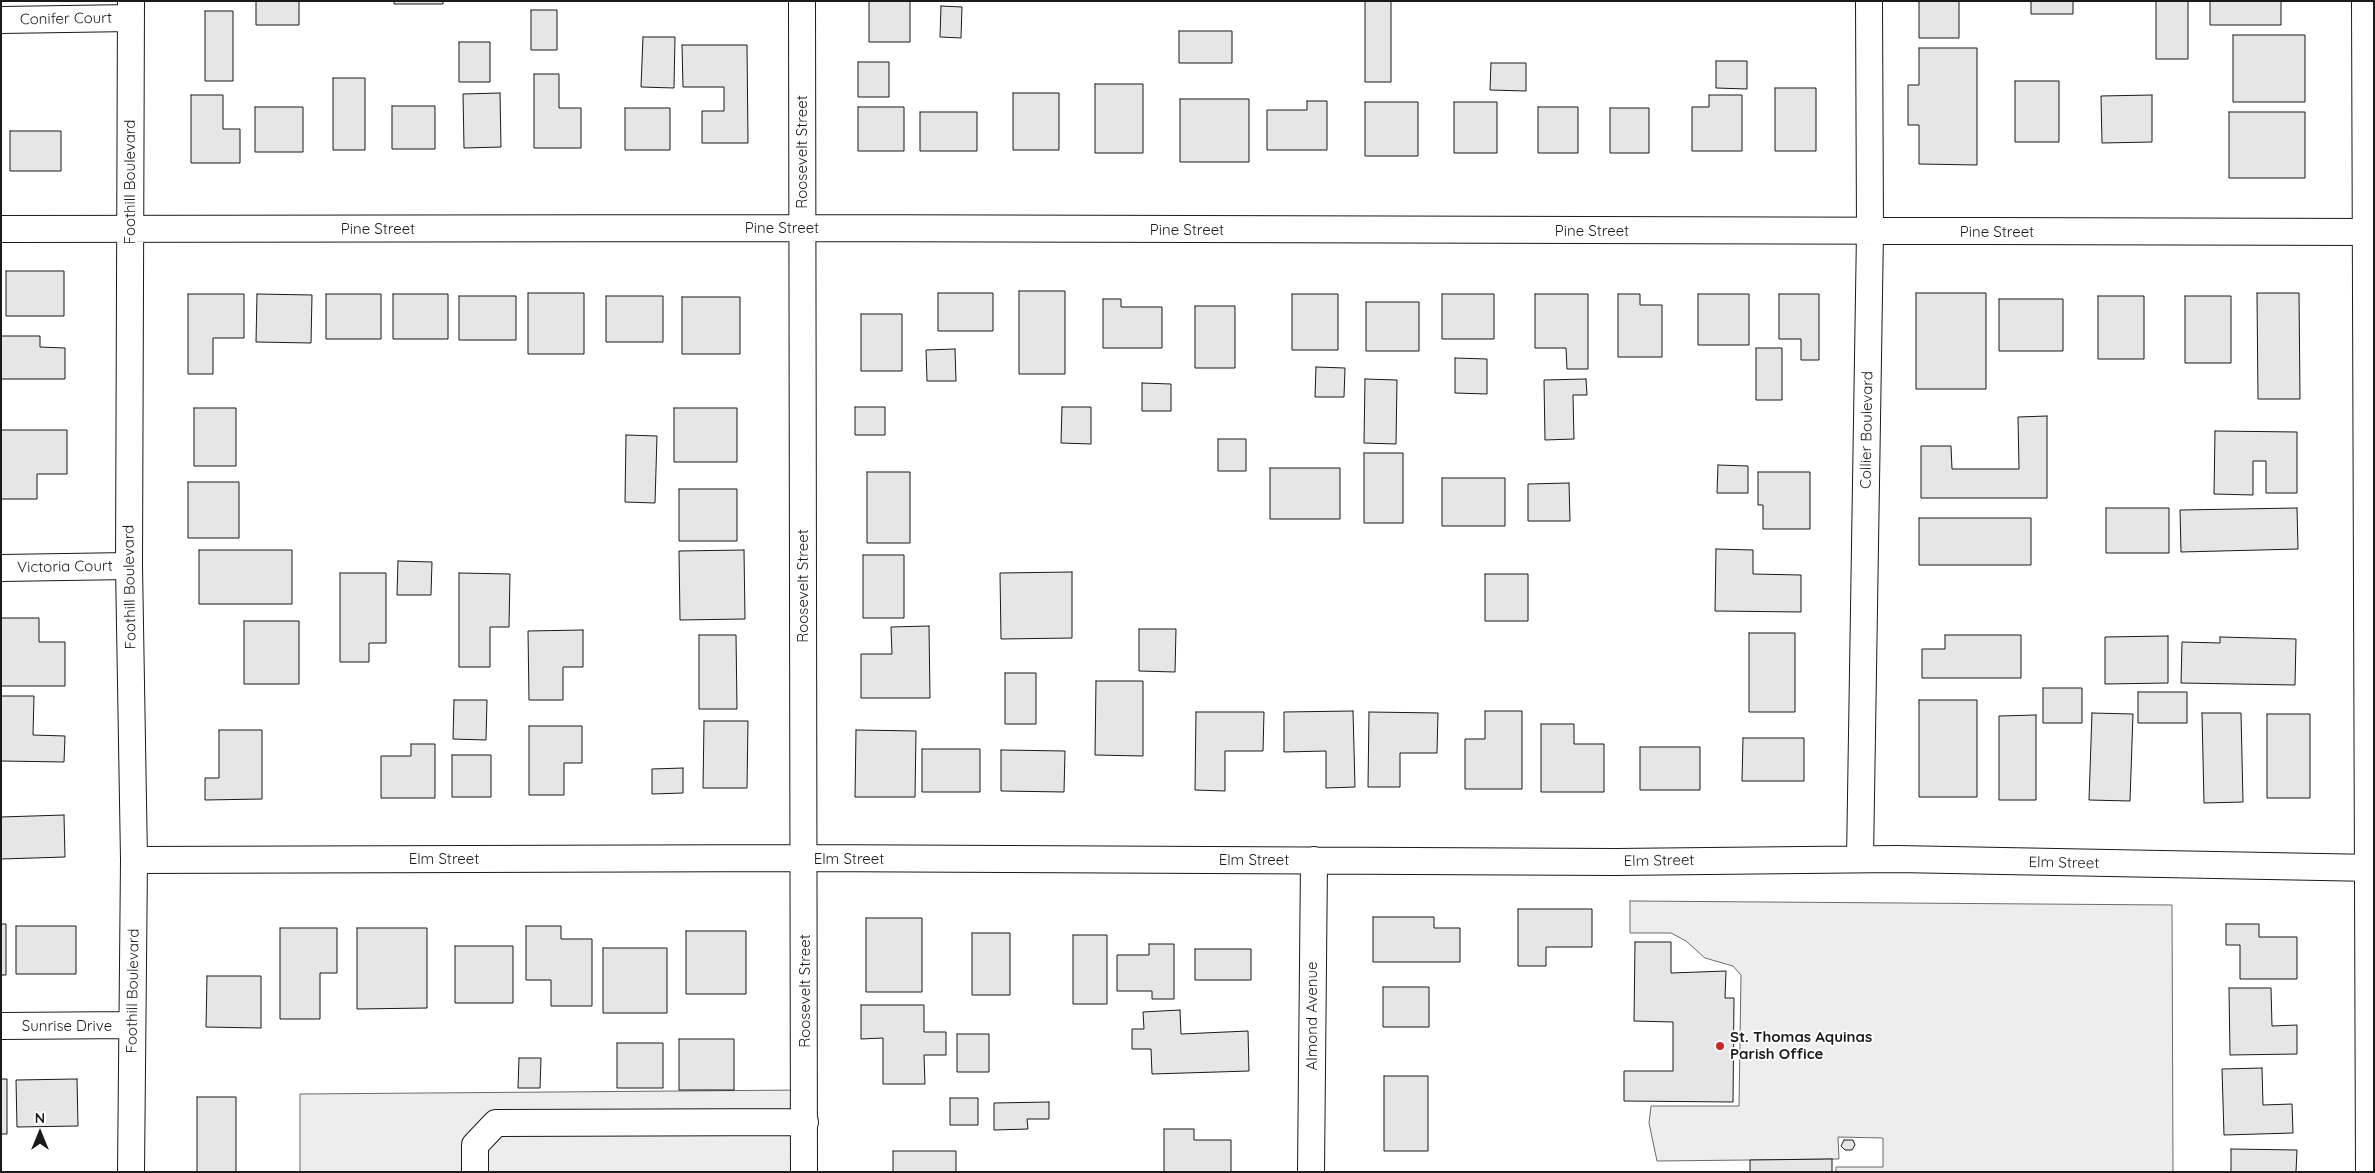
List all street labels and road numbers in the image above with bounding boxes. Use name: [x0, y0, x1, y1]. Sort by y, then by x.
street label: Conifer Court: [20, 9, 112, 29]
street label: Roosevelt Street: [793, 95, 811, 209]
street label: Foothill Boulevard: [121, 120, 139, 244]
street label: Pine Street: [745, 219, 819, 237]
street label: Pine Street: [341, 220, 415, 238]
street label: Pine Street: [1150, 221, 1224, 239]
street label: Pine Street: [1555, 222, 1629, 240]
street label: Pine Street: [1960, 223, 2034, 241]
street label: Collier Boulevard: [1857, 371, 1877, 489]
street label: Foothill Boulevard: [120, 524, 140, 650]
street label: Roosevelt Street: [794, 529, 812, 643]
street label: Victoria Court: [17, 557, 113, 577]
street label: Elm Street: [409, 850, 479, 868]
street label: Elm Street: [814, 850, 884, 868]
street label: Elm Street: [1219, 851, 1289, 869]
street label: Elm Street: [1623, 851, 1695, 871]
street label: Elm Street: [2028, 853, 2100, 873]
street label: Foothill Boulevard: [123, 928, 143, 1054]
street label: Roosevelt Street: [796, 934, 814, 1048]
street label: Almond Avenue: [1303, 961, 1321, 1071]
street label: Sunrise Drive: [22, 1017, 112, 1035]

